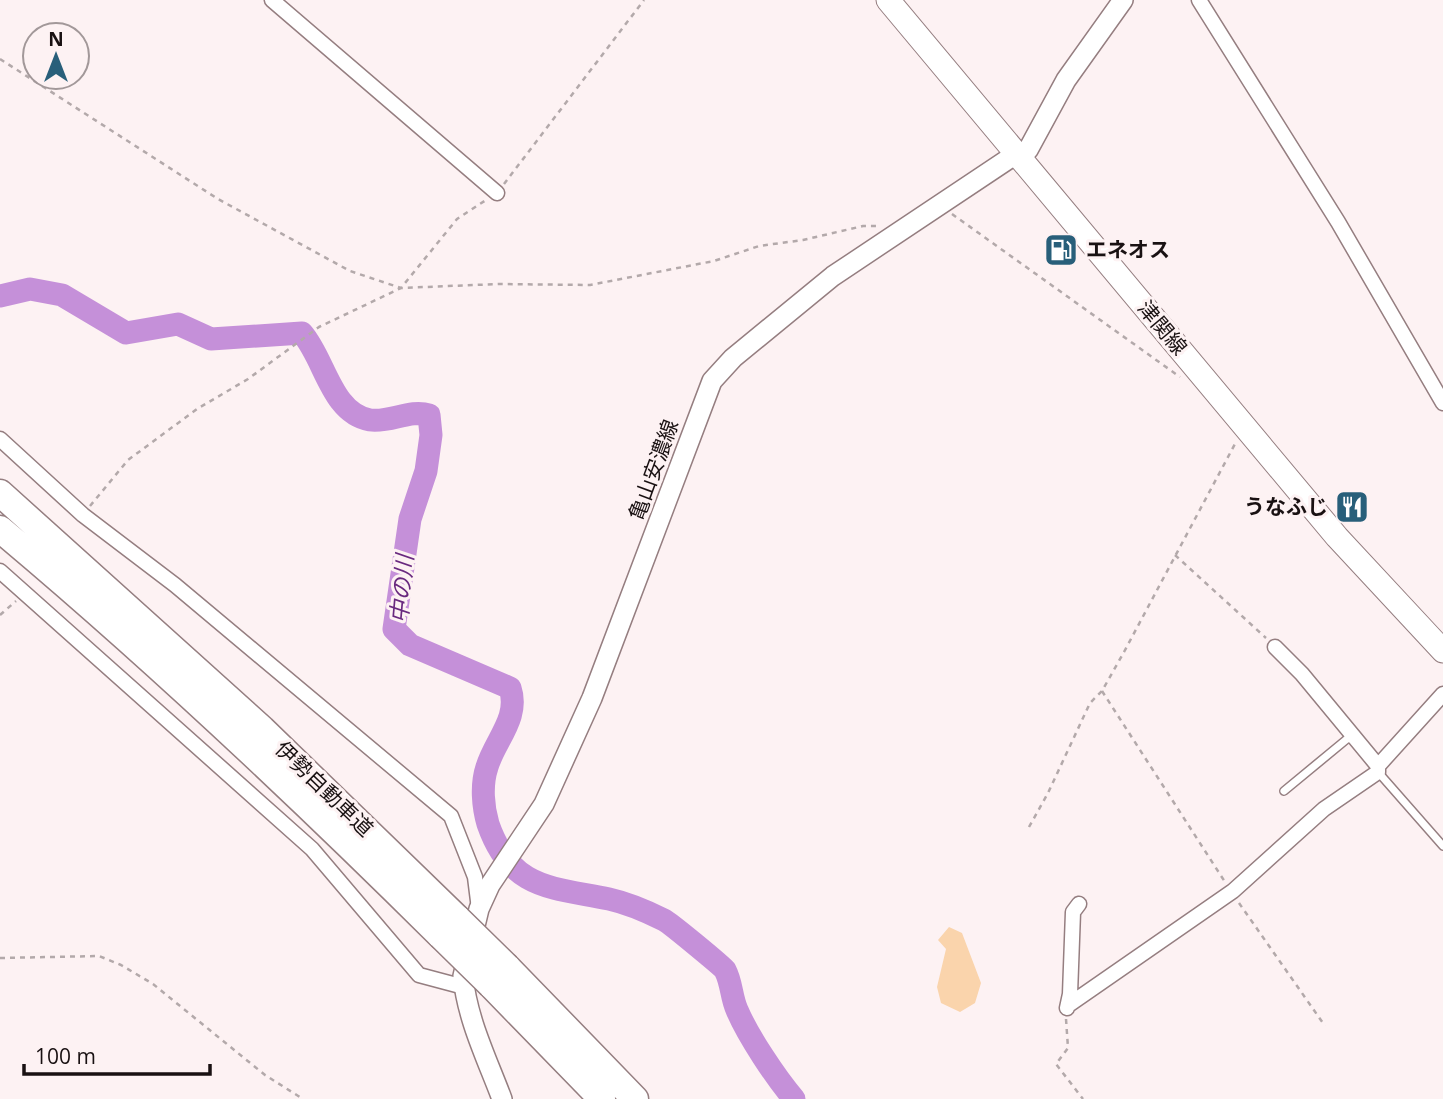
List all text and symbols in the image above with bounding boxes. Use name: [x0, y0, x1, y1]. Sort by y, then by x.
north arrow: [21, 21, 91, 91]
text: N: [48, 26, 64, 52]
fuel station icon: エネオス: [1042, 231, 1080, 269]
place label: エネオス: [1086, 235, 1170, 263]
street label: 津関線: [1132, 294, 1194, 360]
street label: 亀山安濃線: [622, 416, 684, 524]
restaurant icon: うなふじ: [1333, 488, 1371, 526]
place label: うなふじ: [1244, 492, 1328, 520]
water label: 中の川: [382, 550, 420, 625]
street label: 伊勢自動車道: [270, 734, 380, 842]
scale bar: [24, 1032, 210, 1076]
text: 100 m: [35, 1042, 96, 1070]

